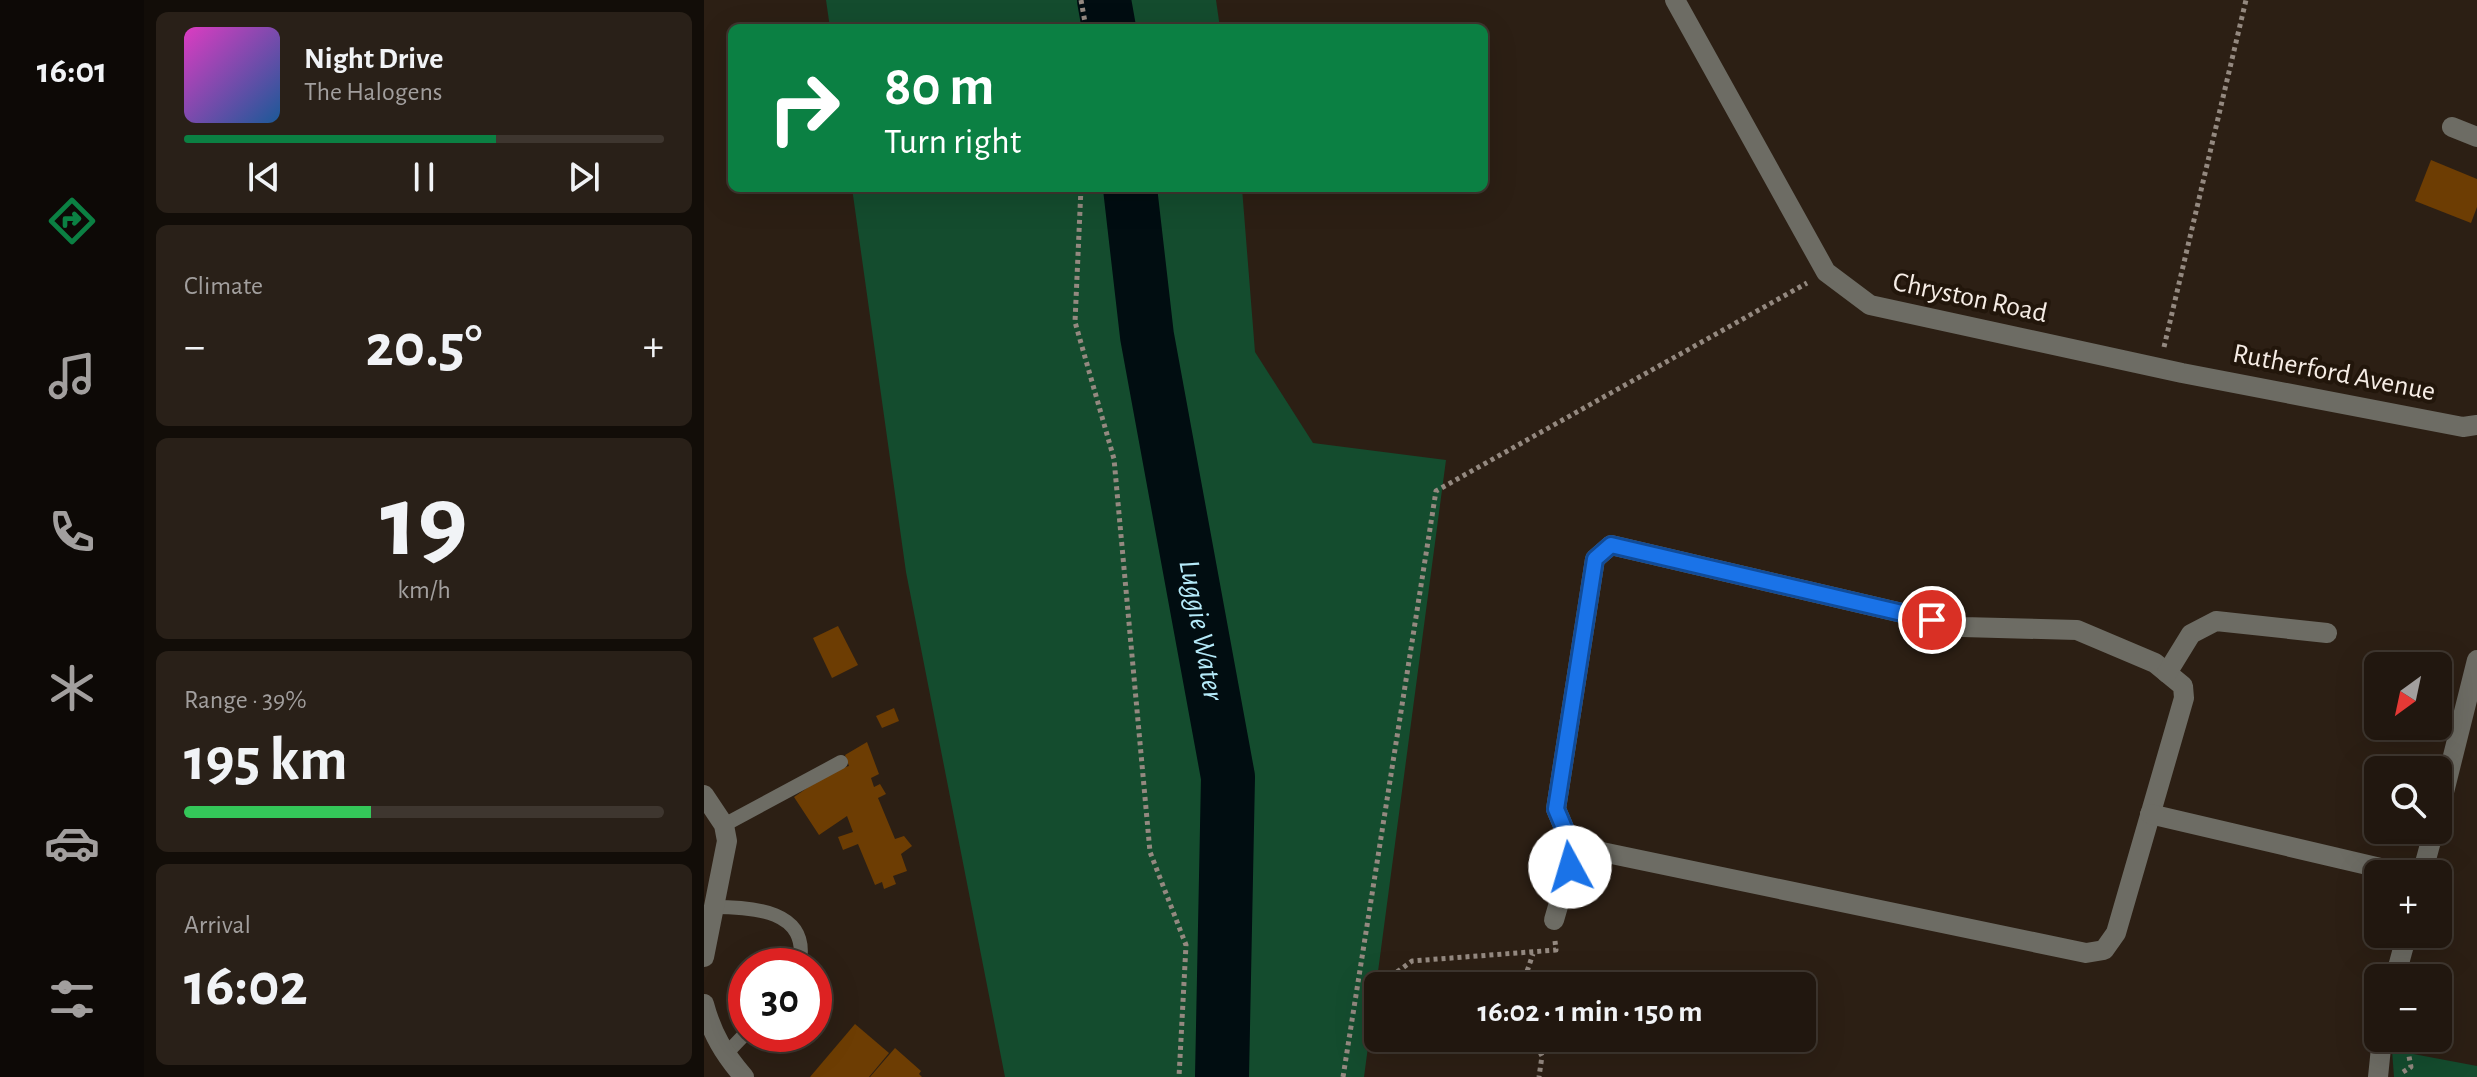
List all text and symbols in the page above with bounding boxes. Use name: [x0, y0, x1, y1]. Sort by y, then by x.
text: Night Drive: [304, 44, 443, 74]
text: 16:01: [37, 53, 107, 89]
icon: right: [752, 56, 856, 160]
text: 80 m: [884, 59, 994, 115]
text: The Halogens: [304, 79, 442, 105]
text: Turn right: [884, 124, 1021, 160]
icon: previous: [242, 155, 286, 199]
icon: pause: [402, 155, 446, 199]
icon: next: [562, 155, 606, 199]
icon: directions: [44, 193, 100, 249]
street label: Chryston Road: [1890, 268, 2050, 328]
text: Climate: [184, 273, 263, 299]
text: 20.5°: [366, 317, 482, 377]
text: −: [184, 325, 205, 369]
text: +: [643, 325, 664, 369]
street label: Rutherford Avenue: [2230, 340, 2438, 406]
icon: music: [44, 348, 100, 404]
text: 19: [380, 471, 468, 575]
icon: phone: [44, 504, 100, 560]
water label: Luggie Water: [1173, 557, 1229, 704]
text: km/h: [397, 577, 451, 603]
pin: [1898, 586, 1966, 654]
icon: arrive: [1910, 598, 1954, 642]
north arrow: [2364, 652, 2452, 740]
map controls: [2364, 652, 2452, 1052]
icon: climate: [44, 660, 100, 716]
text: Range · 39%: [184, 687, 307, 713]
text: 195 km: [184, 731, 348, 791]
button: search: [2364, 756, 2452, 844]
icon: car: [44, 815, 100, 871]
position arrow: [1528, 825, 1612, 909]
button: +: [2364, 860, 2452, 948]
text: Arrival: [184, 912, 251, 938]
speed limit sign: 30: [728, 948, 832, 1052]
text: 16:02: [184, 956, 308, 1016]
button: −: [2364, 964, 2452, 1052]
icon: filters: [44, 971, 100, 1027]
text: 16:02 · 1 min · 150 m: [1477, 997, 1703, 1027]

